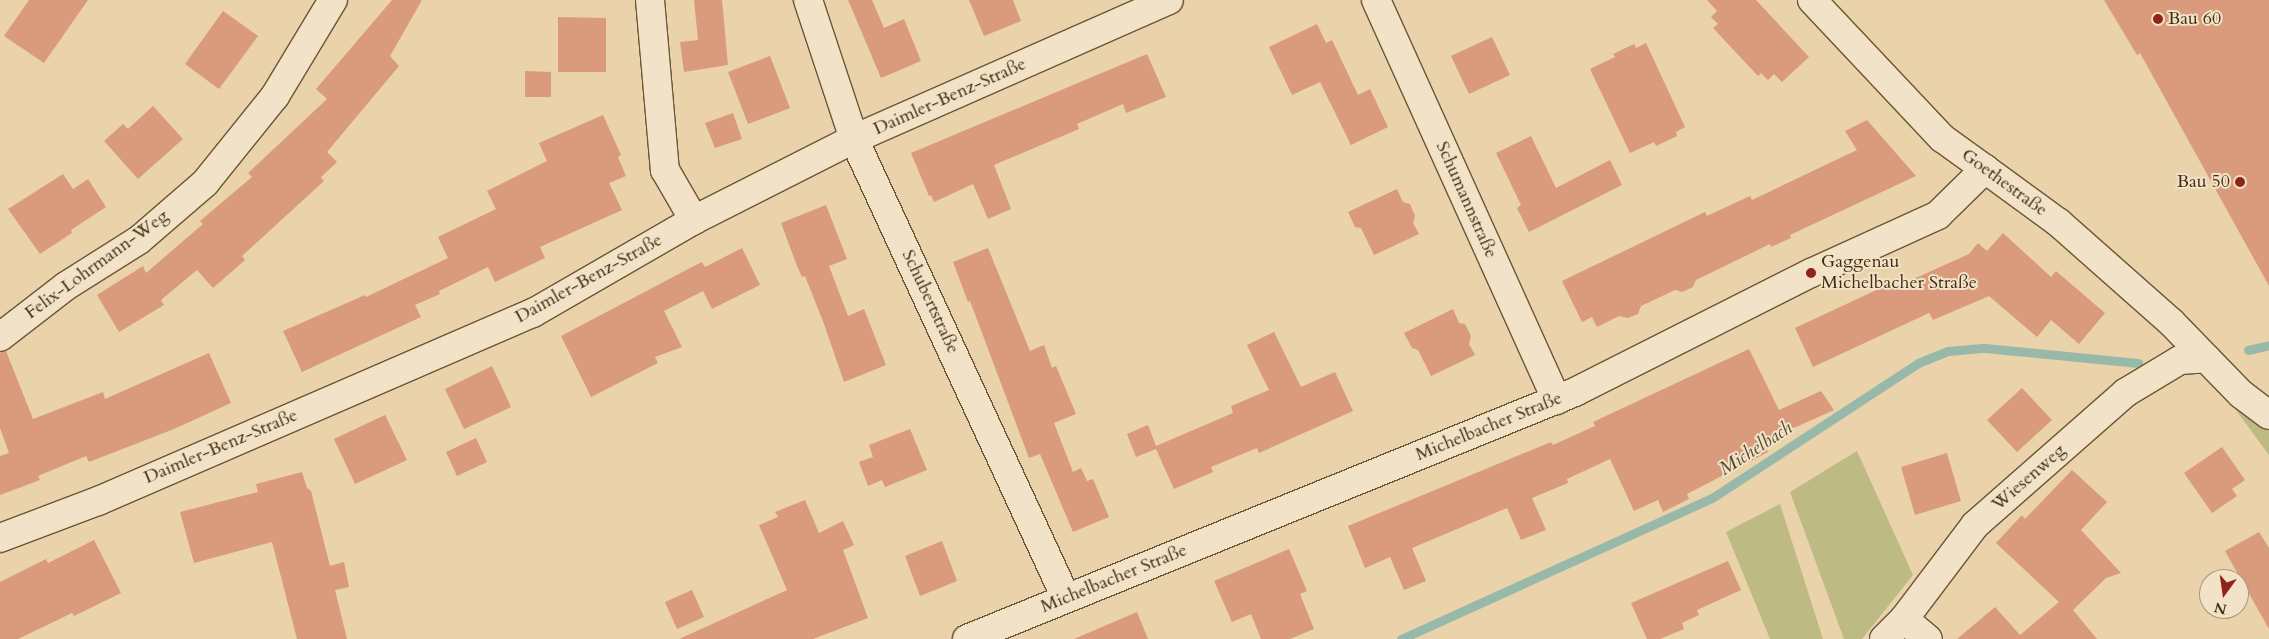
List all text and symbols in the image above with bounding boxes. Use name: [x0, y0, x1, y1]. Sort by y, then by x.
place label: Bau 60: [2168, 8, 2221, 30]
marker: Bau 60: [2152, 13, 2164, 25]
street label: Daimler-Benz-Straße: [870, 54, 1030, 140]
street label: Schumannstraße: [1431, 138, 1501, 262]
street label: Goethestraße: [1957, 145, 2051, 221]
place label: Bau 50: [2177, 171, 2230, 193]
marker: Bau 50: [2234, 176, 2246, 188]
street label: Felix-Lohrmann-Weg: [21, 206, 173, 324]
street label: Daimler-Benz-Straße: [512, 230, 666, 328]
street label: Schubertstraße: [897, 247, 963, 357]
place label: Gaggenau Michelbacher Straße: [1821, 252, 1977, 294]
marker: Gaggenau Michelbacher Straße: [1805, 267, 1817, 279]
street label: Michelbacher Straße: [1413, 388, 1565, 466]
street label: Daimler-Benz-Straße: [141, 405, 301, 489]
water label: Michelbach: [1715, 417, 1797, 481]
street label: Wiesenweg: [1988, 440, 2070, 516]
street label: Michelbacher Straße: [1038, 540, 1190, 618]
north arrow: [2199, 569, 2249, 619]
text: N: [2212, 597, 2229, 619]

